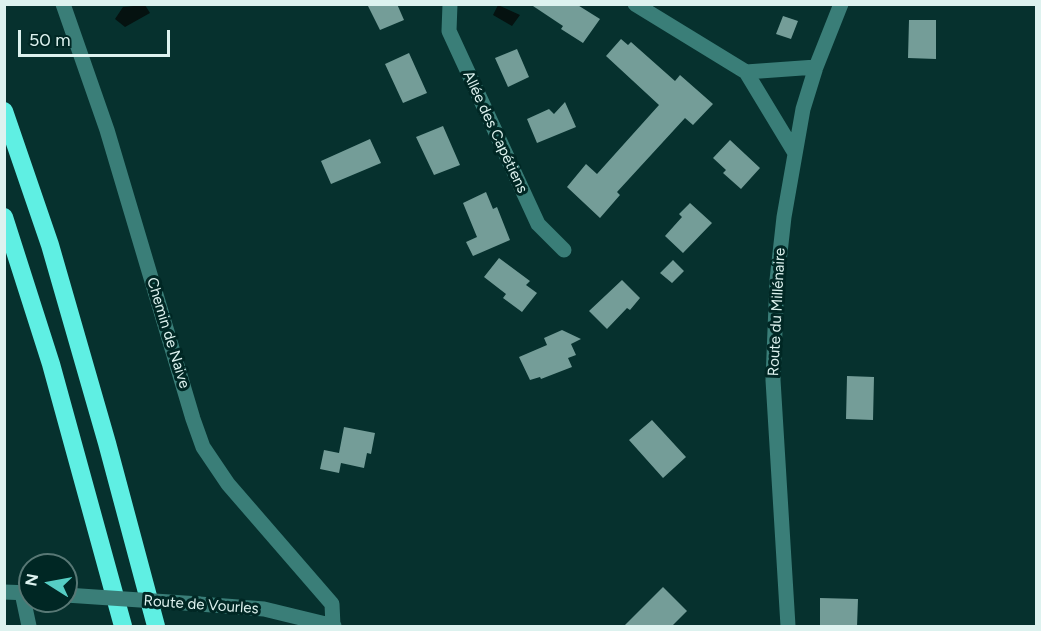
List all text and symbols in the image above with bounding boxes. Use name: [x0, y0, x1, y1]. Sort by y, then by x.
scale bar: [21, 18, 172, 56]
text: 50 m: [29, 29, 71, 51]
street label: Allée des Capétiens: [459, 68, 531, 196]
street label: Route du Millénaire: [765, 247, 789, 377]
street label: Chemin de Naive: [143, 275, 193, 391]
north arrow: [18, 553, 78, 613]
text: N: [21, 572, 42, 588]
street label: Route de Vourles: [143, 592, 259, 618]

